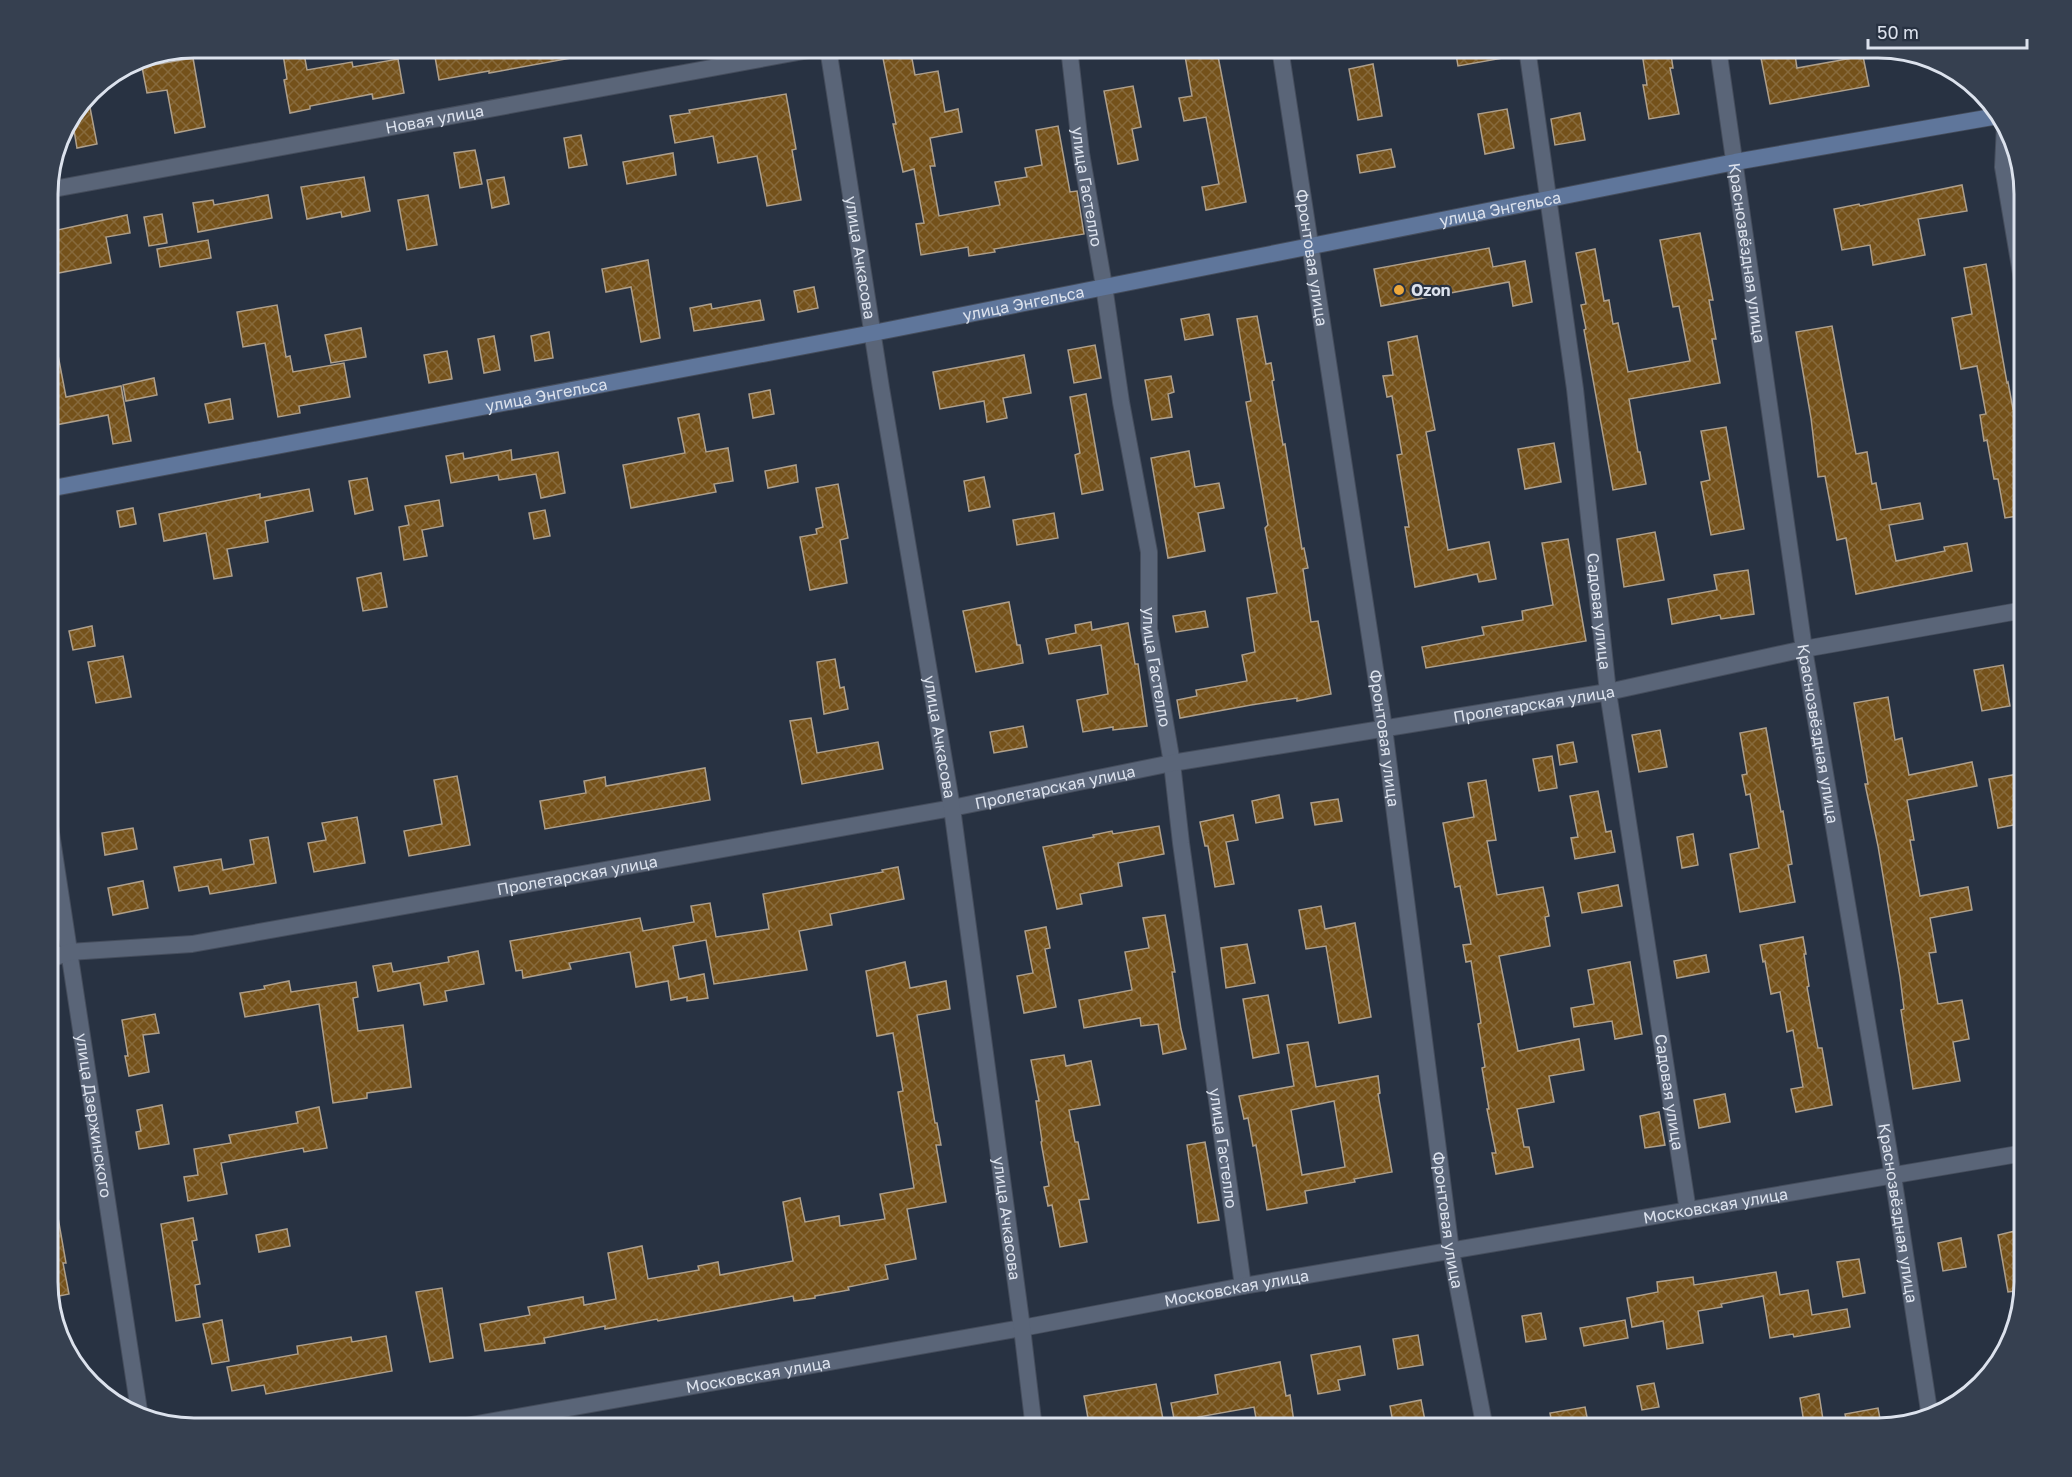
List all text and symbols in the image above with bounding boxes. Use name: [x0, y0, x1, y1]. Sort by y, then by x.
scale bar: [1868, 12, 2027, 50]
text: 50 m: [1877, 21, 1919, 43]
street label: Новая улица: [384, 100, 485, 138]
street label: улица Гастелло: [1068, 126, 1107, 248]
street label: Краснозвёздная улица: [1725, 161, 1770, 344]
street label: улица Энгельса: [1438, 187, 1563, 230]
street label: Фронтовая улица: [1292, 188, 1332, 327]
street label: улица Ачкасова: [841, 194, 880, 320]
place label: Ozon: [1411, 280, 1451, 300]
street label: улица Энгельса: [961, 281, 1086, 325]
marker: Ozon: [1392, 283, 1406, 297]
street label: улица Энгельса: [484, 373, 609, 416]
street label: Садовая улица: [1583, 552, 1616, 671]
street label: улица Гастелло: [1138, 607, 1176, 728]
street label: Краснозвёздная улица: [1793, 642, 1843, 825]
street label: Фронтовая улица: [1365, 668, 1404, 808]
street label: улица Ачкасова: [920, 674, 960, 800]
street label: Пролетарская улица: [1452, 681, 1616, 727]
street label: Пролетарская улица: [973, 761, 1137, 813]
street label: Пролетарская улица: [495, 851, 659, 899]
street label: улица Дзержинского: [72, 1032, 116, 1199]
street label: Садовая улица: [1651, 1033, 1689, 1152]
street label: улица Гастелло: [1205, 1087, 1242, 1210]
street label: Краснозвёздная улица: [1874, 1122, 1922, 1304]
street label: Фронтовая улица: [1428, 1150, 1468, 1290]
street label: улица Ачкасова: [989, 1155, 1025, 1281]
street label: Московская улица: [1641, 1183, 1789, 1228]
street label: Московская улица: [1162, 1265, 1310, 1311]
street label: Московская улица: [684, 1352, 832, 1397]

